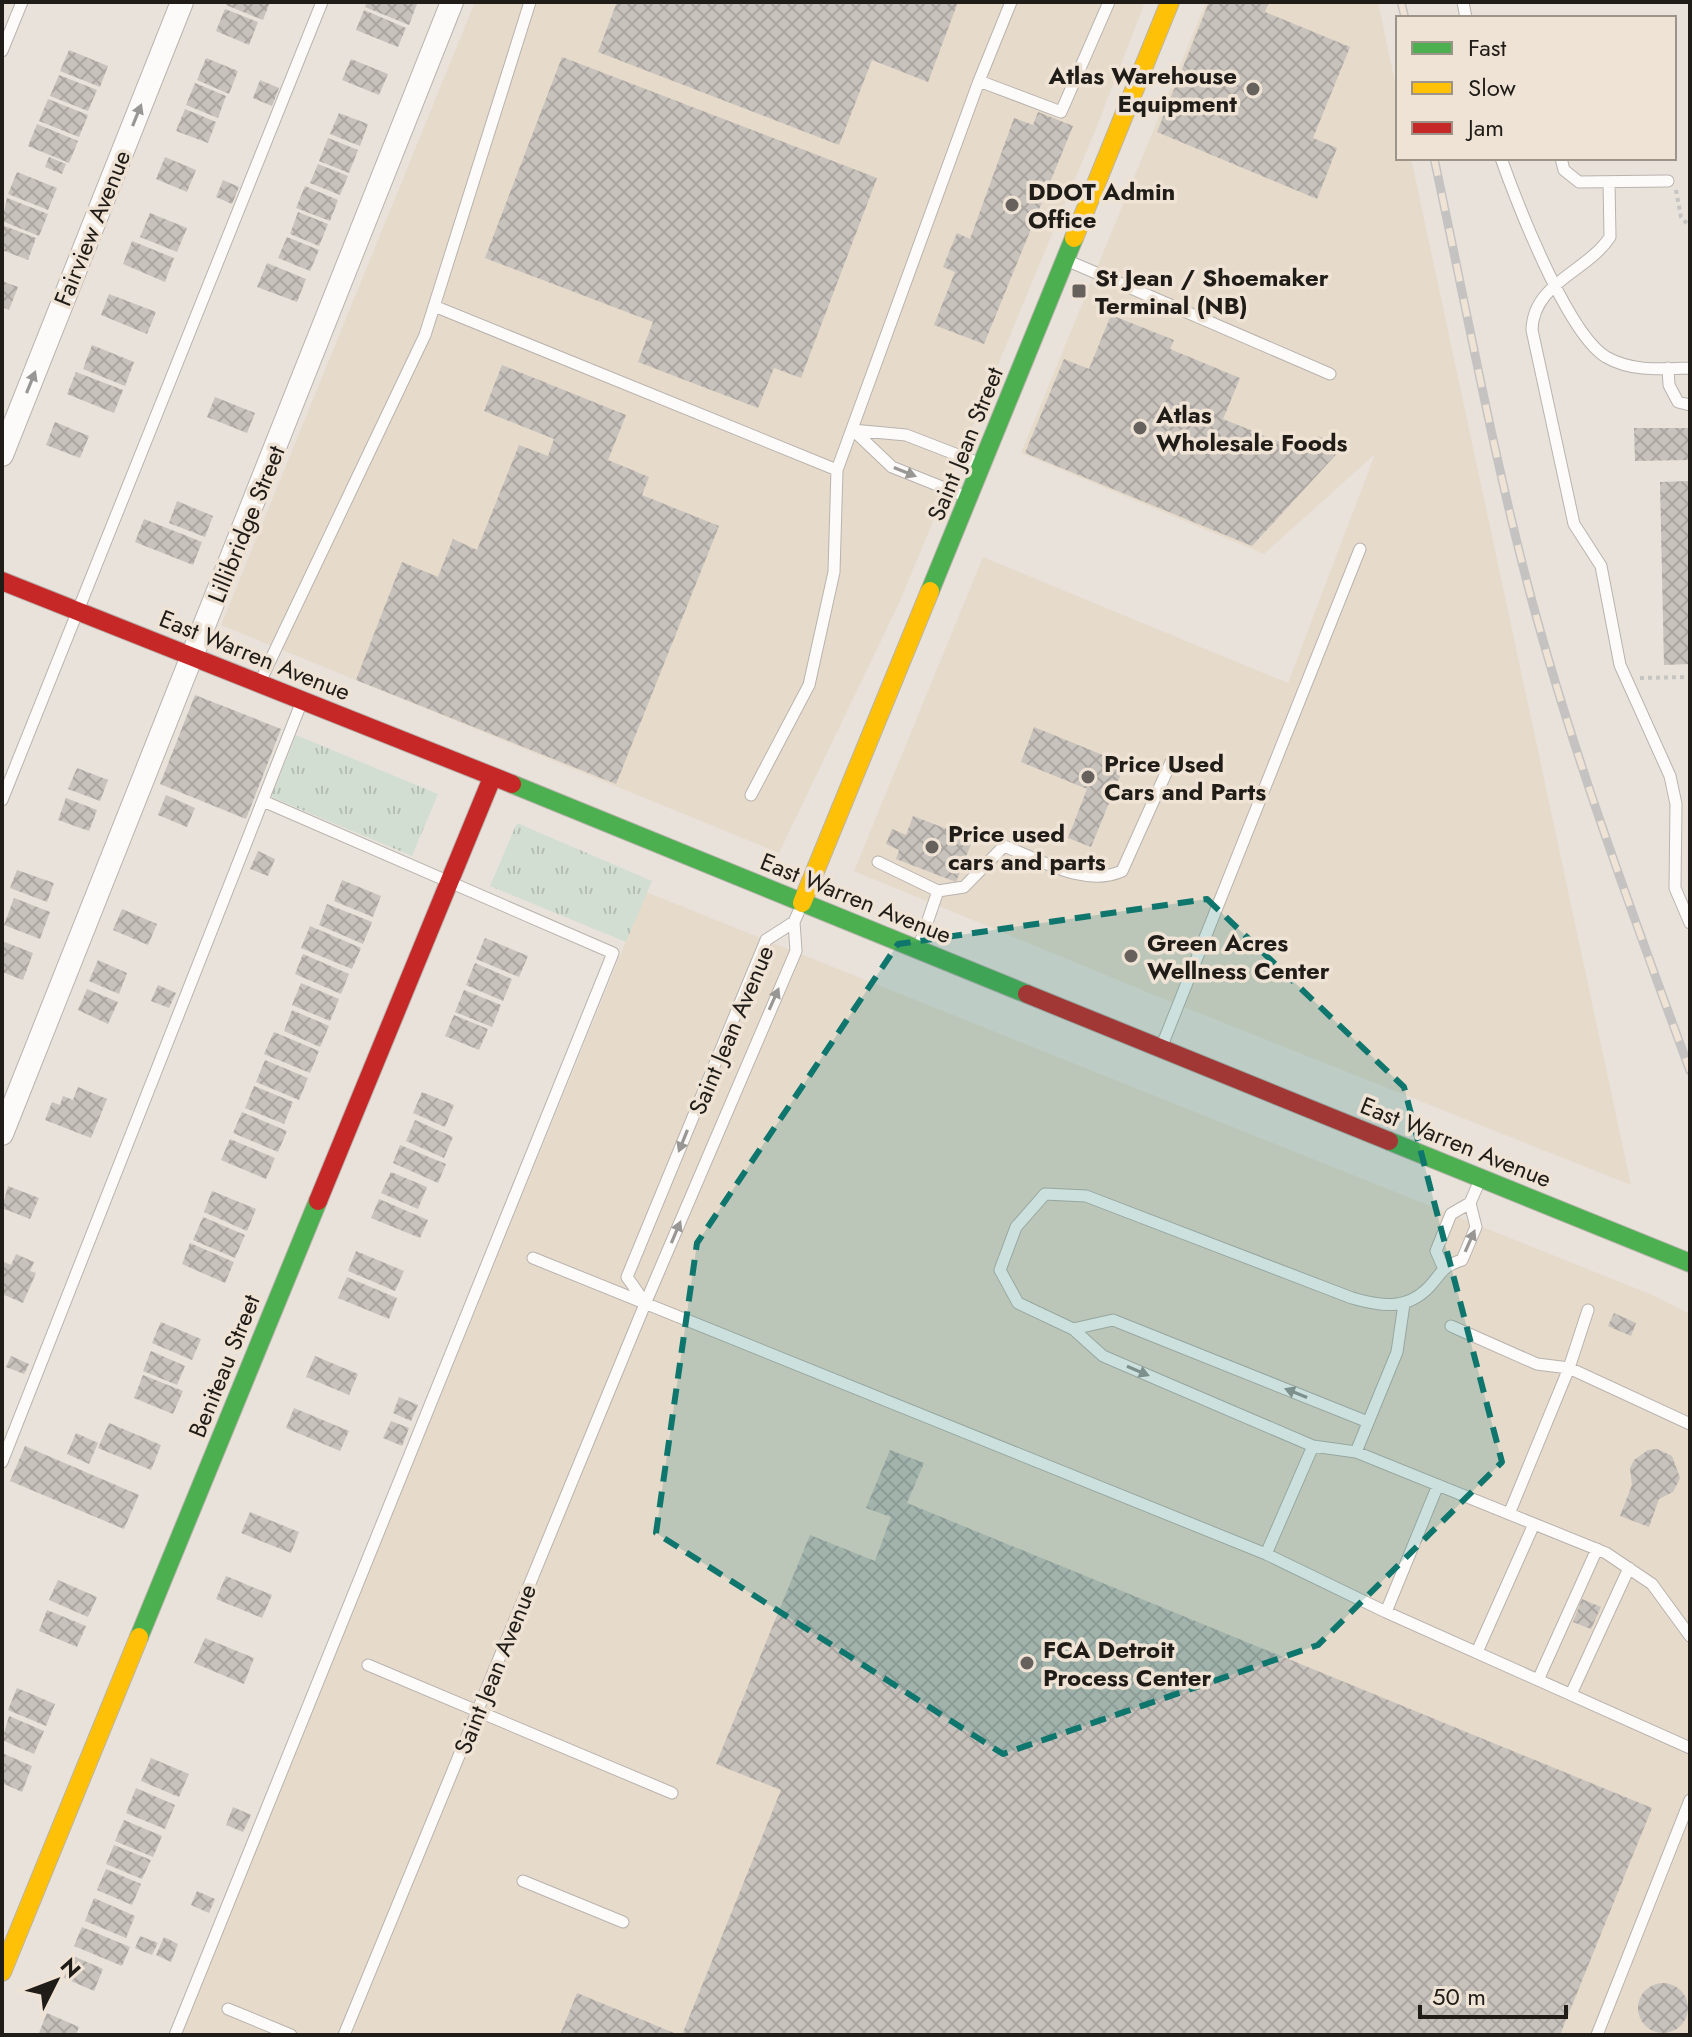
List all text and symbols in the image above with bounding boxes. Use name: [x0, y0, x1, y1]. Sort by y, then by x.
legend: [1396, 16, 1676, 160]
text: Fast: [1468, 30, 1506, 65]
place label: Atlas Warehouse Equipment: [1048, 58, 1237, 121]
text: Slow: [1468, 70, 1516, 105]
marker: Atlas Warehouse Equipment: [1244, 80, 1262, 98]
one-way arrow: [131, 102, 144, 126]
text: Jam: [1465, 110, 1504, 145]
street label: Fairview Avenue: [45, 145, 139, 311]
place label: DDOT Admin Office: [1028, 174, 1175, 237]
marker: DDOT Admin Office: [1003, 196, 1021, 214]
place label: St Jean / Shoemaker Terminal (NB): [1095, 260, 1329, 323]
marker: St Jean / Shoemaker Terminal (NB): [1070, 282, 1088, 300]
street label: Saint Jean Street: [918, 362, 1012, 526]
one-way arrow: [25, 370, 38, 394]
place label: Atlas Wholesale Foods: [1155, 397, 1348, 460]
marker: Atlas Wholesale Foods: [1131, 419, 1149, 437]
street label: Lillibridge Street: [199, 440, 294, 608]
one-way arrow: [893, 465, 917, 478]
street label: East Warren Avenue: [154, 601, 356, 709]
place label: Price Used Cars and Parts: [1104, 746, 1266, 809]
marker: Price Used Cars and Parts: [1079, 768, 1097, 786]
place label: Price used cars and parts: [948, 816, 1106, 879]
marker: Price used cars and parts: [923, 838, 941, 856]
street label: East Warren Avenue: [755, 844, 957, 952]
place label: Green Acres Wellness Center: [1147, 925, 1330, 988]
street label: Saint Jean Avenue: [680, 940, 782, 1120]
marker: Green Acres Wellness Center: [1122, 947, 1140, 965]
one-way arrow: [768, 988, 781, 1011]
street label: East Warren Avenue: [1355, 1088, 1557, 1196]
one-way arrow: [676, 1129, 689, 1153]
one-way arrow: [669, 1220, 682, 1244]
one-way arrow: [1463, 1230, 1476, 1253]
street label: Beniteau Street: [179, 1289, 269, 1443]
one-way arrow: [1126, 1365, 1149, 1378]
one-way arrow: [1284, 1386, 1308, 1399]
street label: Saint Jean Avenue: [445, 1579, 545, 1759]
place label: FCA Detroit Process Center: [1043, 1632, 1212, 1695]
marker: FCA Detroit Process Center: [1018, 1654, 1036, 1672]
north arrow: [16, 1941, 96, 2021]
text: N: [53, 1950, 89, 1985]
scale bar: [1420, 1969, 1566, 2019]
text: 50 m: [1432, 1979, 1486, 2014]

